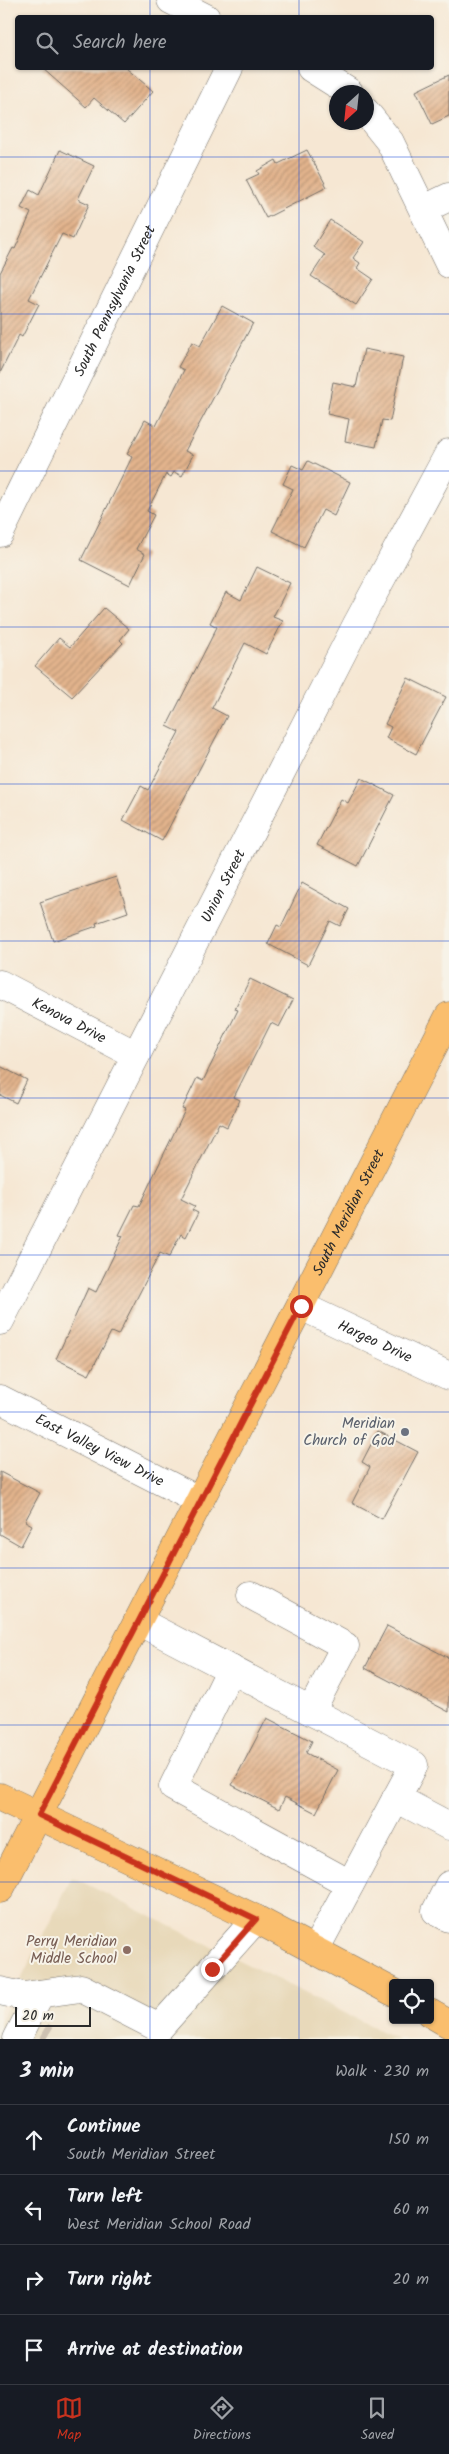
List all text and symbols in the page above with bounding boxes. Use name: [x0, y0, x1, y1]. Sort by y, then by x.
search box: [15, 15, 434, 70]
text: Search here: [73, 28, 167, 58]
icon: search: [33, 29, 61, 57]
north arrow: [329, 85, 374, 130]
street label: South Pennsylvania Street: [68, 221, 163, 381]
street label: Union Street: [195, 845, 253, 927]
street label: Kenova Drive: [27, 992, 110, 1051]
street label: South Meridian Street: [306, 1145, 392, 1280]
route start: [290, 1295, 313, 1318]
street label: Hargeo Drive: [333, 1314, 416, 1370]
street label: East Valley View Drive: [31, 1408, 168, 1494]
place label: Meridian Church of God: [303, 1412, 396, 1453]
marker: Meridian Church of God: [399, 1426, 411, 1438]
place label: Perry Meridian Middle School: [26, 1930, 117, 1971]
marker: Perry Meridian Middle School: [121, 1944, 133, 1956]
route end: [201, 1958, 224, 1981]
map controls: [389, 1979, 434, 2024]
button: locate: [389, 1979, 434, 2024]
scale bar: [15, 2004, 91, 2027]
text: 20 m: [22, 2005, 54, 2027]
text: 3 min: [20, 2055, 74, 2088]
text: Walk · 230 m: [335, 2059, 429, 2084]
text: Continue: [67, 2112, 140, 2142]
icon: ahead: [20, 2126, 48, 2154]
text: 150 m: [388, 2127, 429, 2152]
text: South Meridian Street: [67, 2142, 215, 2167]
text: Turn left: [67, 2182, 142, 2212]
icon: left: [20, 2196, 48, 2224]
text: 60 m: [393, 2197, 429, 2222]
text: West Meridian School Road: [67, 2212, 250, 2237]
text: Turn right: [67, 2265, 152, 2295]
icon: right: [20, 2266, 48, 2294]
text: 20 m: [393, 2267, 429, 2292]
text: Arrive at destination: [67, 2335, 243, 2365]
icon: arrive: [20, 2336, 48, 2364]
tab: Map: [55, 2394, 83, 2446]
tab: Directions: [193, 2394, 251, 2446]
tab: Saved: [361, 2394, 394, 2446]

